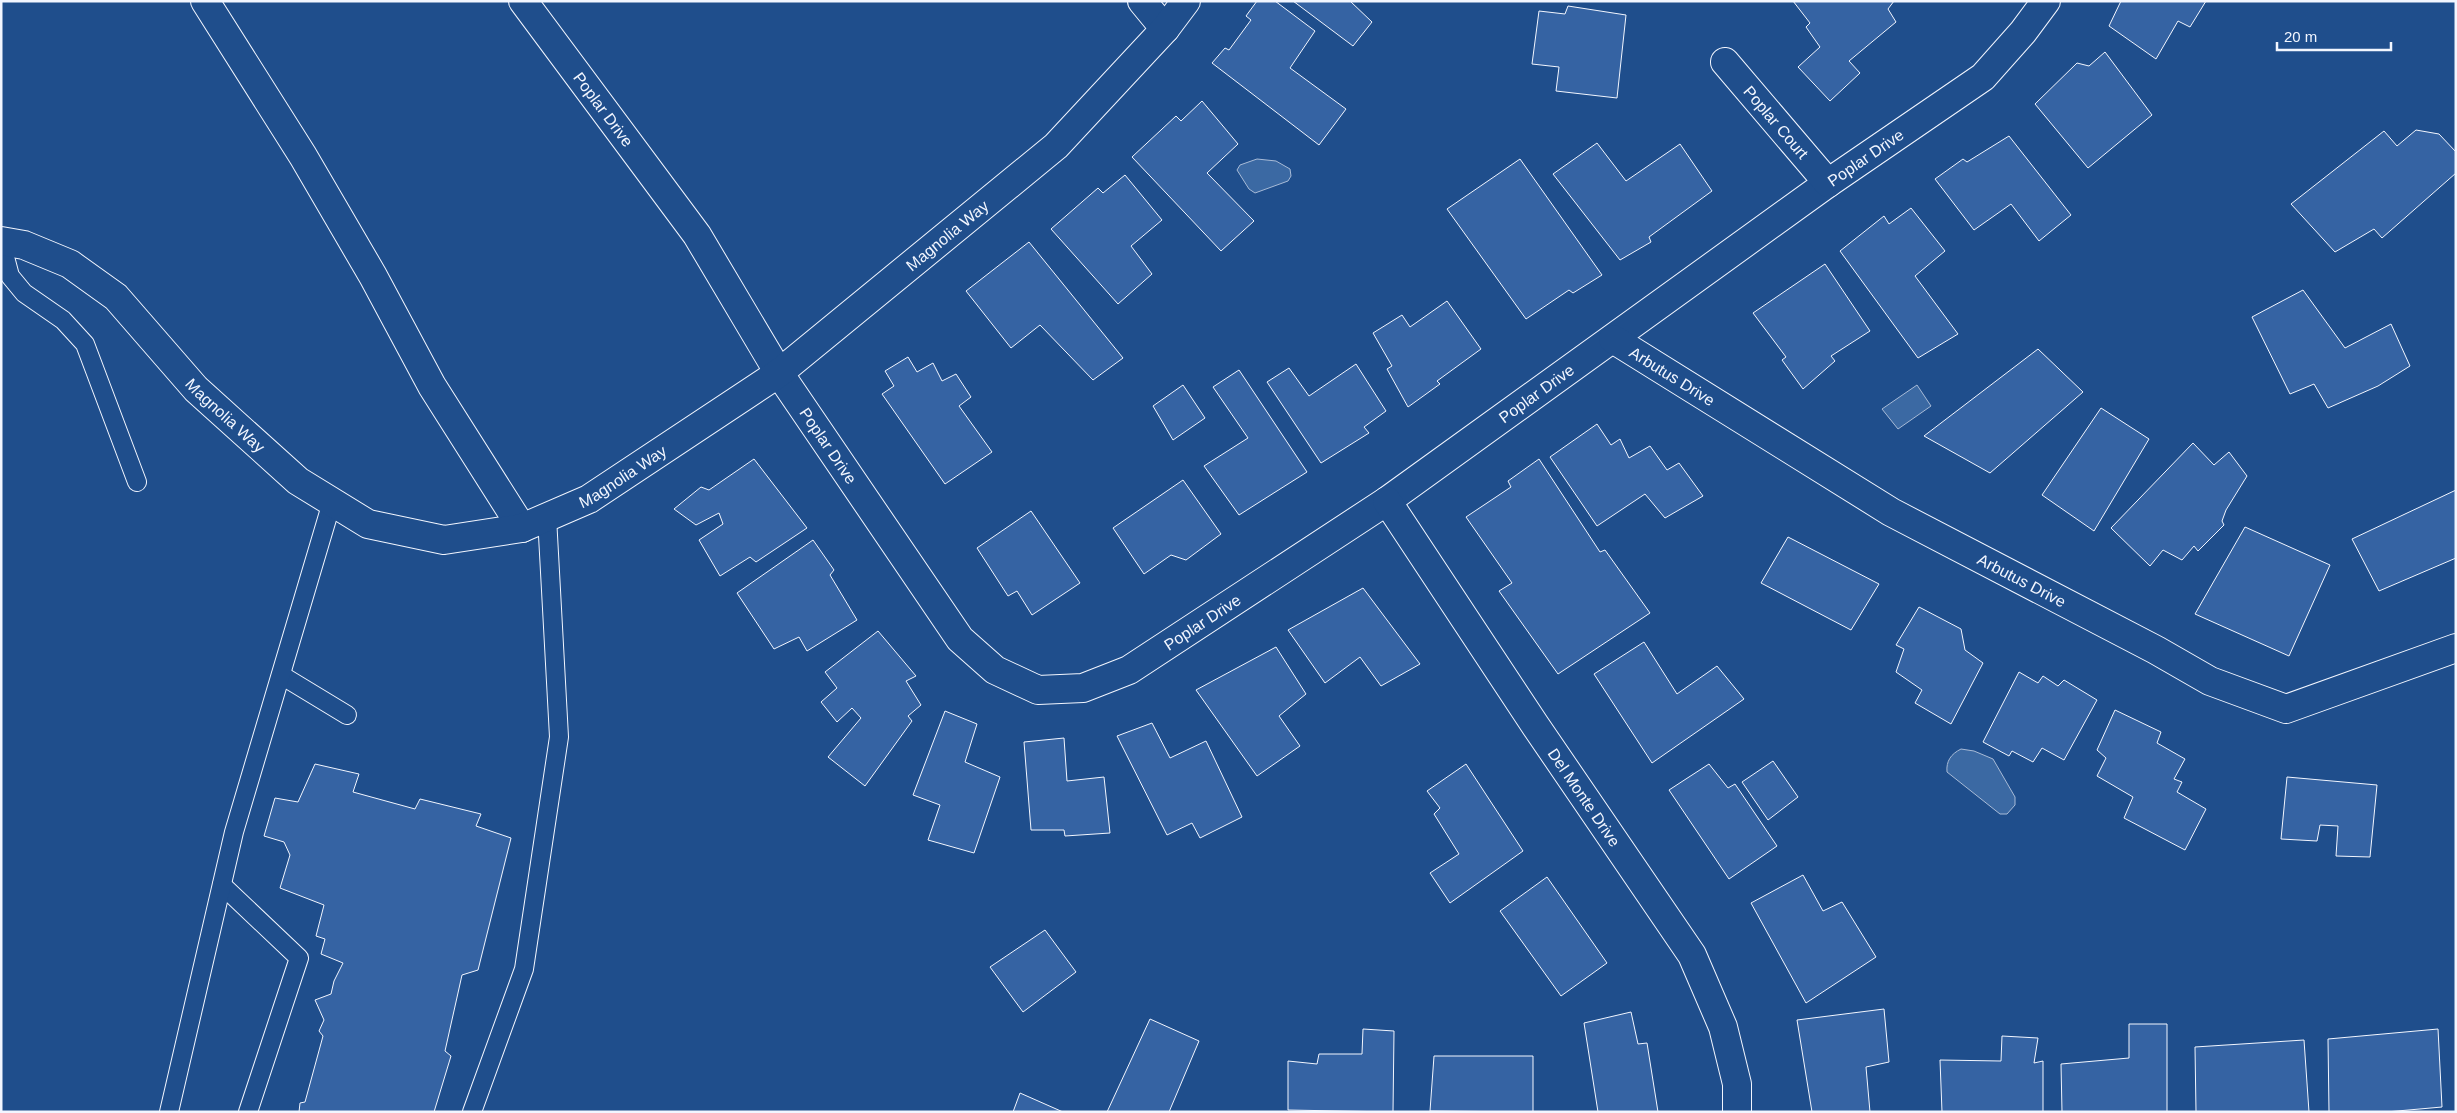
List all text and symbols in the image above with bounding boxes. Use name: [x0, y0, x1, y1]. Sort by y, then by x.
scale bar: [2277, 20, 2391, 52]
text: 20 m: [2284, 28, 2317, 45]
street label: Poplar Drive: [570, 69, 637, 150]
street label: Poplar Court: [1741, 82, 1812, 162]
street label: Poplar Drive: [1824, 125, 1907, 189]
street label: Magnolia Way: [903, 197, 991, 274]
street label: Arbutus Drive: [1627, 343, 1718, 409]
street label: Poplar Drive: [1496, 361, 1577, 426]
street label: Magnolia Way: [182, 375, 268, 455]
street label: Poplar Drive: [797, 404, 860, 487]
street label: Magnolia Way: [576, 442, 669, 511]
street label: Arbutus Drive: [1975, 550, 2069, 610]
street label: Poplar Drive: [1161, 591, 1244, 653]
street label: Del Monte Drive: [1545, 745, 1624, 850]

